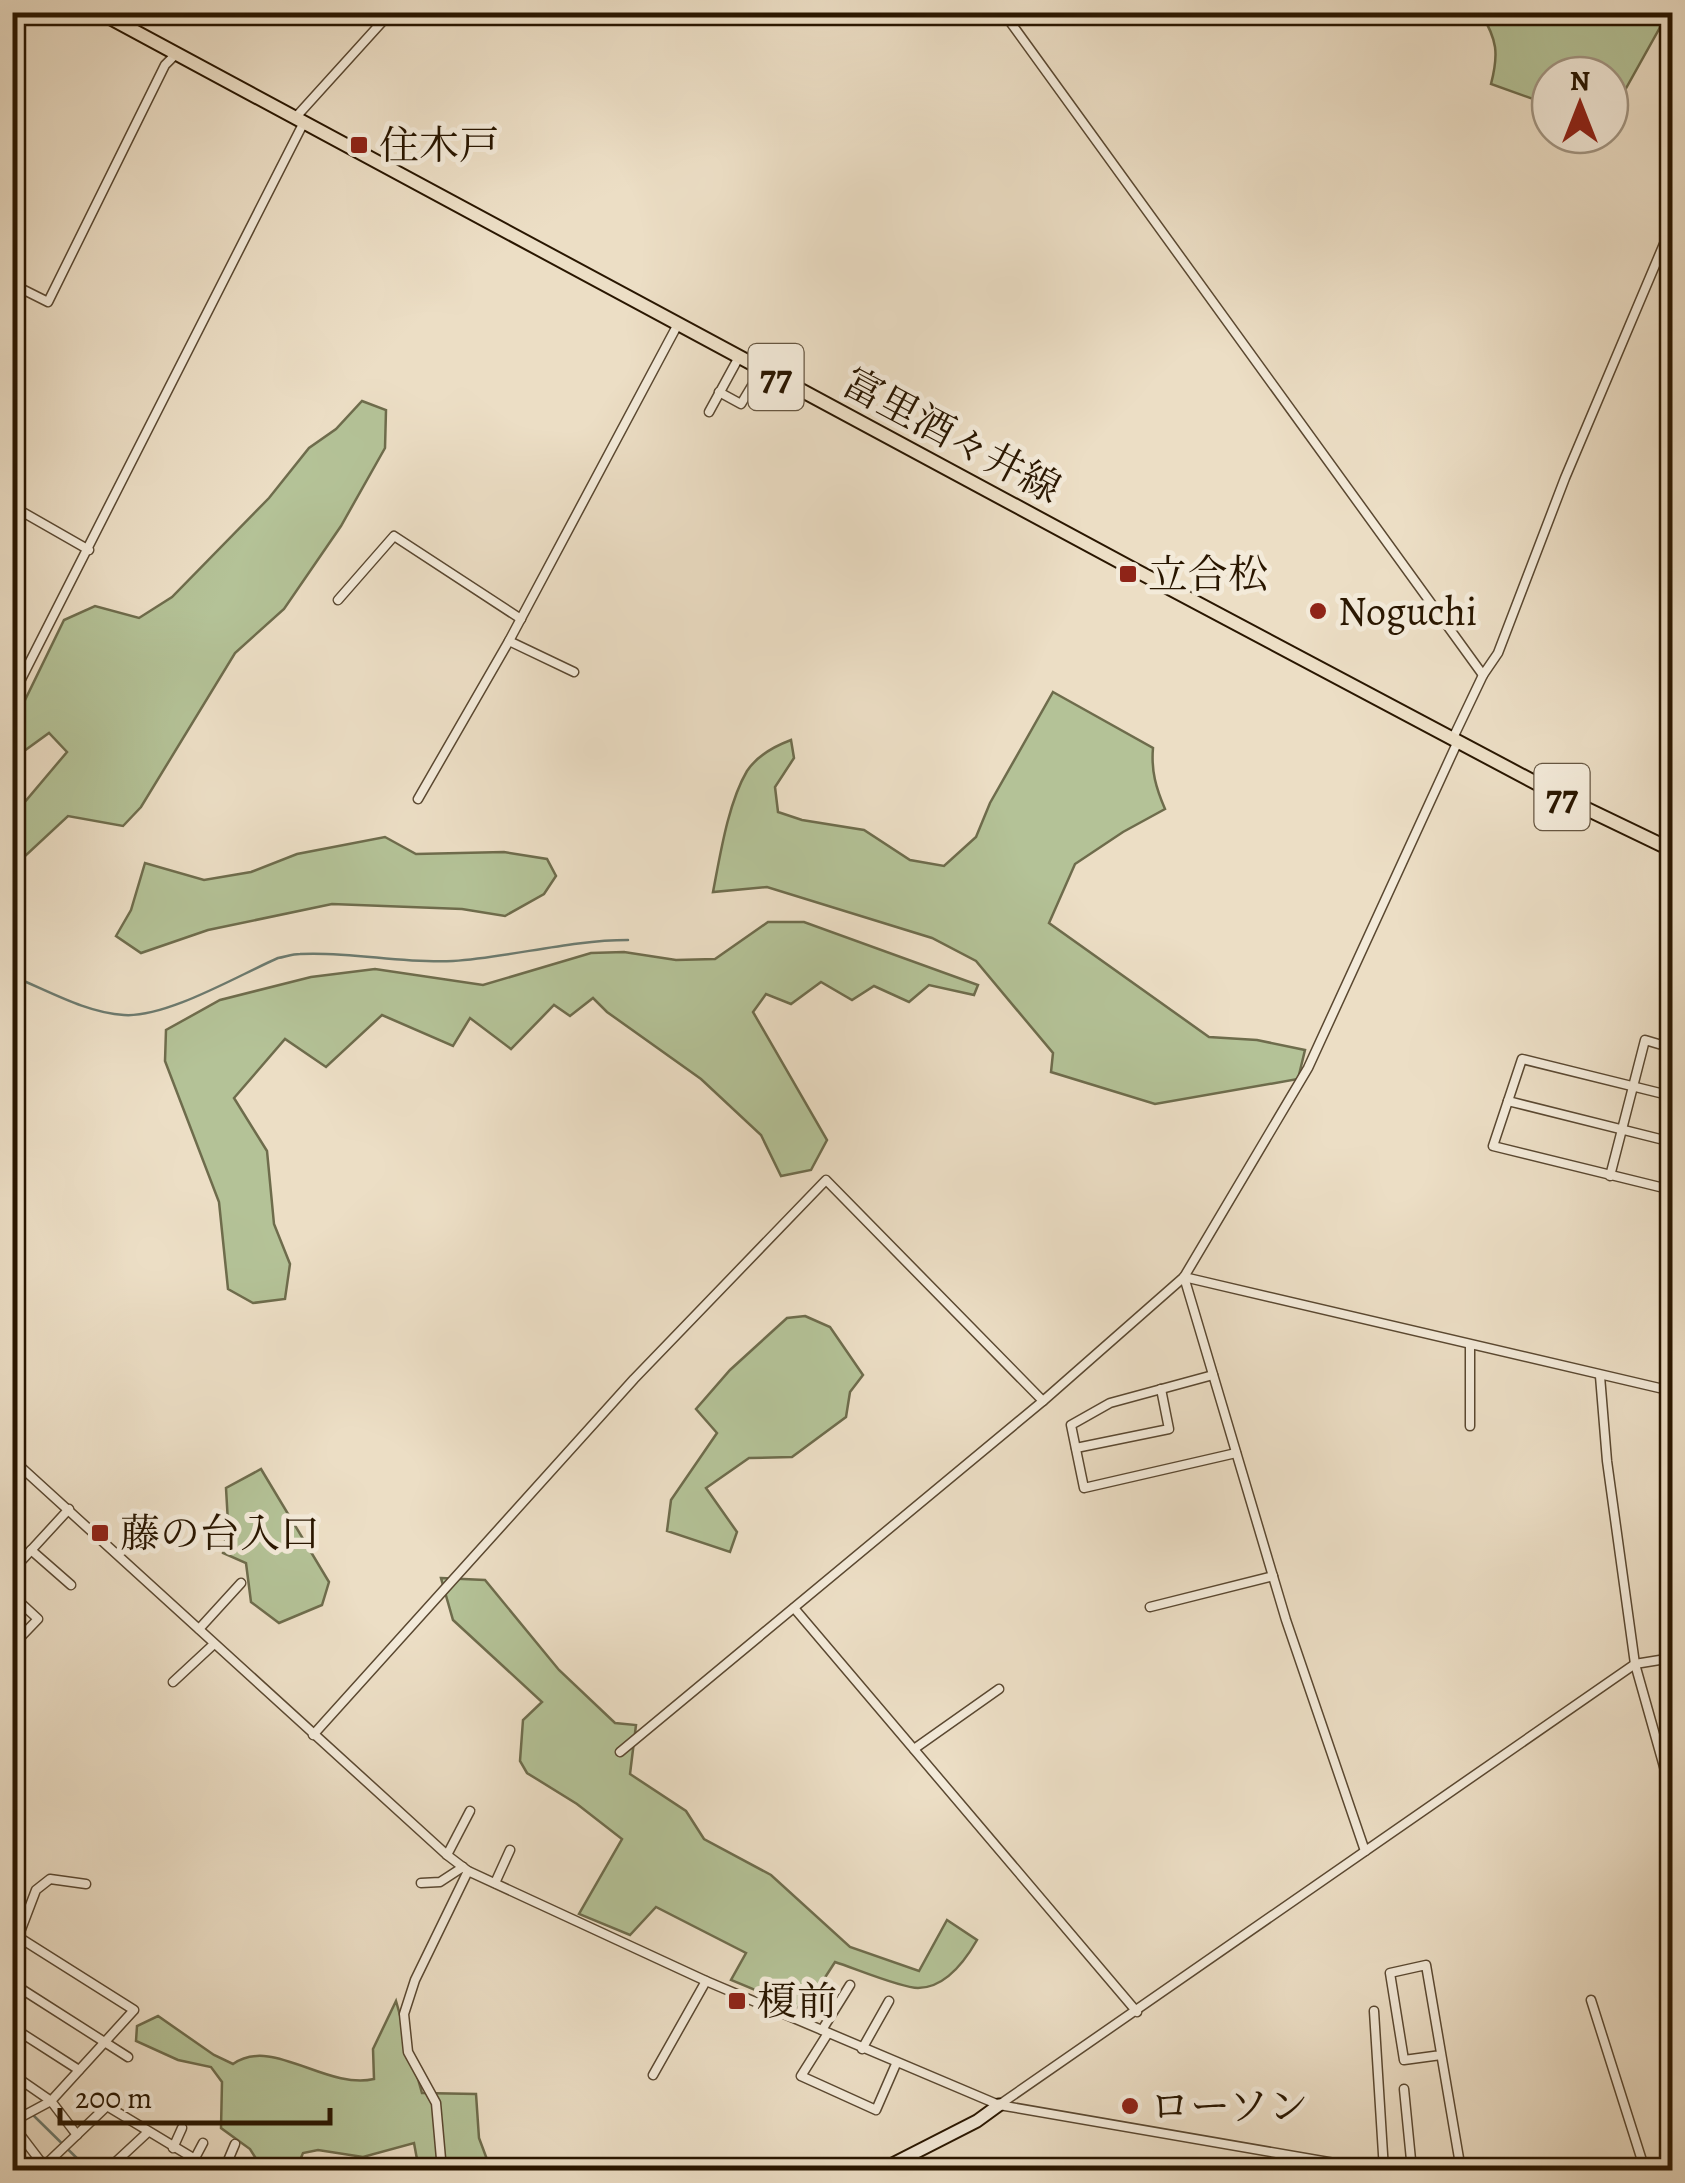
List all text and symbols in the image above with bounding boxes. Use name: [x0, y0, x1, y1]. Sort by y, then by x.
north arrow: [1530, 55, 1630, 155]
text: N: [1570, 62, 1590, 100]
place label: 住木戸: [379, 118, 499, 173]
marker: 住木戸: [348, 134, 370, 156]
road number: 77: [748, 344, 804, 410]
street label: 富里酒々井線: [833, 355, 1071, 516]
place label: 立合松: [1148, 547, 1268, 602]
marker: 立合松: [1117, 563, 1139, 585]
place label: Noguchi: [1338, 584, 1477, 639]
marker: Noguchi: [1307, 600, 1329, 622]
road number: 77: [1534, 764, 1590, 830]
place label: 藤の台入口: [120, 1506, 320, 1561]
marker: 藤の台入口: [89, 1522, 111, 1544]
place label: 榎前: [757, 1974, 837, 2029]
marker: 榎前: [726, 1990, 748, 2012]
scale bar: [60, 2063, 330, 2125]
text: 200 m: [75, 2078, 152, 2118]
place label: ローソン: [1150, 2079, 1308, 2134]
marker: ローソン: [1119, 2095, 1141, 2117]

